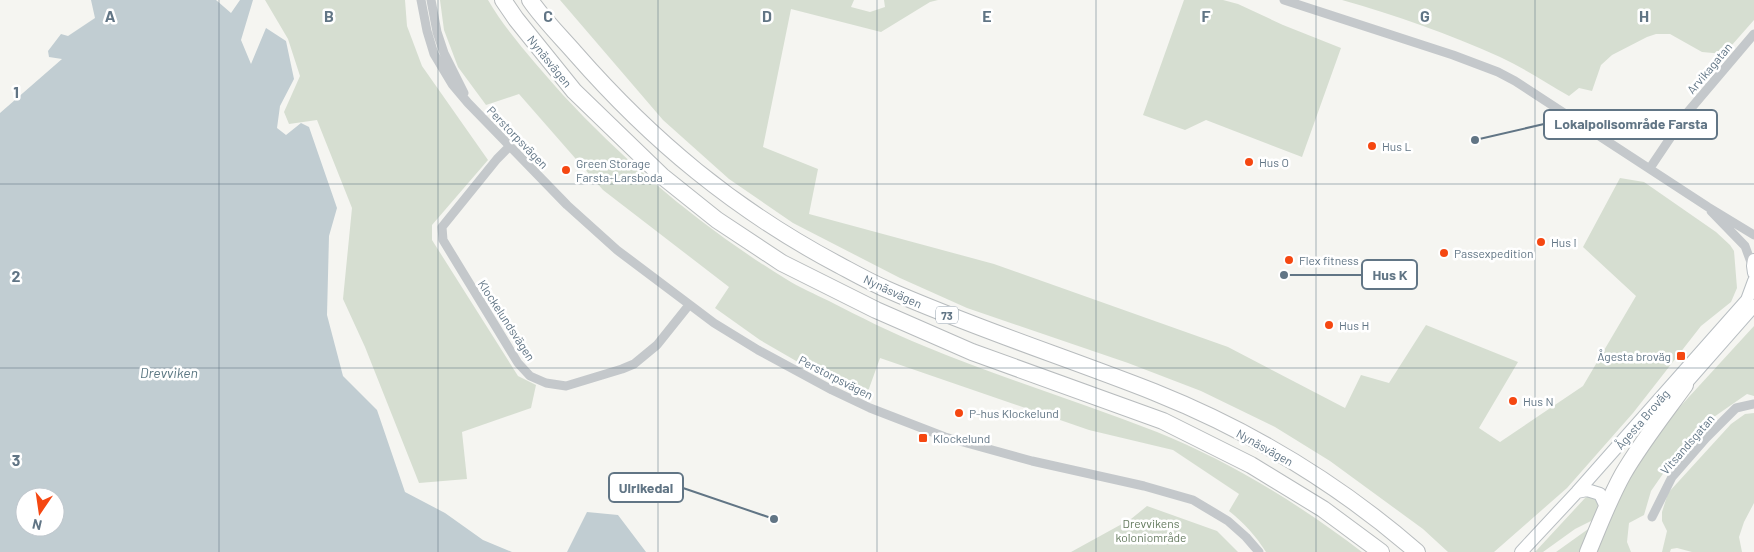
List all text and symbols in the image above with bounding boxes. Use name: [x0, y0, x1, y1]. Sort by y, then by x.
text: A: [105, 6, 116, 25]
text: B: [324, 6, 334, 25]
text: C: [543, 6, 553, 25]
text: D: [762, 6, 772, 25]
text: E: [982, 6, 992, 25]
text: F: [1202, 6, 1211, 25]
text: G: [1420, 6, 1430, 25]
text: H: [1639, 6, 1649, 25]
street label: Nynäsvägen: [525, 32, 575, 90]
street label: Arvikagatan: [1684, 40, 1734, 96]
text: 1: [13, 82, 19, 101]
street label: Perstorpsvägen: [485, 103, 551, 171]
callout: Lokalpolisområde Farsta: [1544, 110, 1717, 139]
text: Lokalpolisområde Farsta: [1554, 115, 1708, 132]
place label: Hus L: [1382, 139, 1411, 153]
marker: Hus L: [1366, 140, 1378, 152]
place label: Hus O: [1259, 155, 1289, 169]
place label: Green Storage Farsta-Larsboda: [576, 156, 663, 184]
marker: Hus O: [1243, 156, 1255, 168]
marker: Green Storage Farsta-Larsboda: [560, 164, 572, 176]
place label: Hus I: [1551, 235, 1577, 249]
marker: Hus I: [1535, 236, 1547, 248]
place label: Passexpedition: [1454, 246, 1534, 260]
marker: Passexpedition: [1438, 247, 1450, 259]
place label: Flex fitness: [1299, 253, 1359, 267]
marker: Flex fitness: [1283, 254, 1295, 266]
callout: Hus K: [1362, 260, 1417, 289]
text: 2: [12, 266, 21, 285]
text: Hus K: [1372, 266, 1408, 283]
street label: Nynäsvägen: [862, 271, 924, 311]
street label: Klockelundsvägen: [476, 277, 538, 363]
road number: 73: [936, 306, 958, 324]
place label: Hus H: [1339, 318, 1369, 332]
marker: Hus H: [1323, 319, 1335, 331]
place label: Ågesta broväg: [1597, 349, 1671, 363]
marker: Ågesta broväg: [1675, 350, 1687, 362]
street label: Perstorpsvägen: [797, 352, 875, 402]
water label: Drevviken: [140, 364, 198, 381]
street label: Ågesta Broväg: [1612, 386, 1672, 452]
place label: Hus N: [1523, 394, 1554, 408]
marker: Hus N: [1507, 395, 1519, 407]
place label: P-hus Klockelund: [969, 406, 1059, 420]
marker: P-hus Klockelund: [953, 407, 965, 419]
street label: Vitsandsgatan: [1657, 411, 1717, 477]
street label: Nynäsvägen: [1234, 426, 1296, 468]
place label: Klockelund: [933, 431, 990, 445]
marker: Klockelund: [917, 432, 929, 444]
text: 3: [12, 450, 20, 469]
callout: Ulrikedal: [609, 473, 683, 502]
text: Ulrikedal: [619, 479, 673, 496]
north arrow: [15, 487, 65, 537]
text: N: [31, 516, 43, 534]
park label: Drevvikens koloniområde: [1116, 516, 1186, 544]

